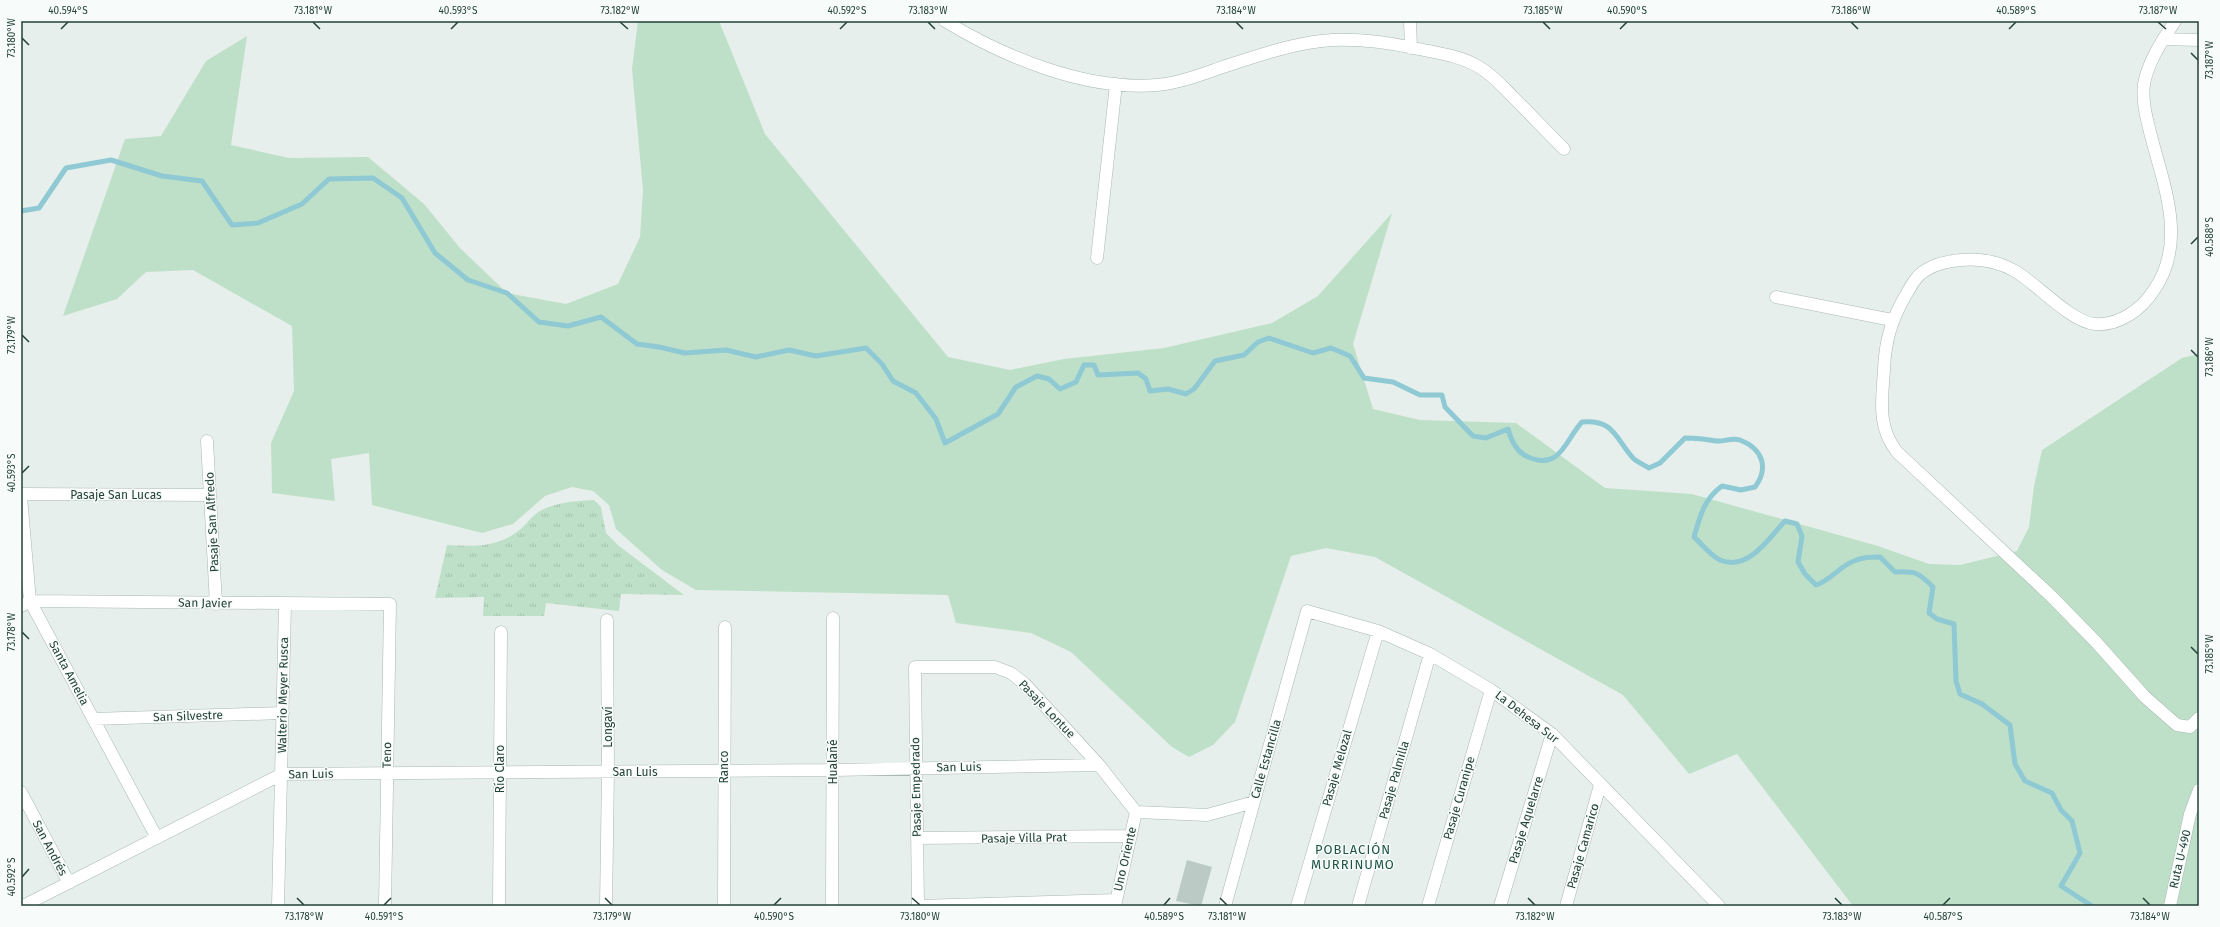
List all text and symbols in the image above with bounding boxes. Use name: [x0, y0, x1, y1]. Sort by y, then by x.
text: 40.594°S: [48, 5, 88, 17]
text: 73.181°W: [294, 5, 333, 17]
text: 40.593°S: [439, 5, 478, 17]
text: 73.182°W: [601, 5, 640, 17]
text: 40.592°S: [828, 5, 867, 17]
text: 73.183°W: [908, 5, 948, 17]
text: 73.184°W: [1216, 5, 1256, 17]
text: 73.185°W: [1524, 5, 1563, 17]
text: 40.590°S: [1607, 5, 1647, 17]
text: 73.186°W: [1831, 5, 1871, 17]
text: 40.589°S: [1996, 5, 2036, 17]
text: 73.187°W: [2139, 5, 2178, 17]
text: 73.180°W: [6, 17, 18, 58]
text: 73.187°W: [2204, 40, 2216, 79]
text: 40.588°S: [2204, 216, 2216, 257]
text: 73.179°W: [6, 315, 18, 354]
text: 73.186°W: [2204, 337, 2216, 377]
text: 40.593°S: [6, 453, 18, 492]
street label: Pasaje San Alfredo: [202, 472, 222, 572]
street label: Pasaje San Lucas: [70, 488, 162, 502]
street label: San Javier: [178, 596, 232, 610]
text: 73.178°W: [6, 612, 18, 651]
text: 73.185°W: [2204, 634, 2216, 673]
street label: Walterio Meyer Rusca: [275, 637, 291, 753]
street label: Santa Amelia: [46, 638, 92, 708]
street label: Pasaje Lontue: [1016, 677, 1078, 741]
street label: La Dehesa Sur: [1492, 688, 1562, 746]
street label: Longaví: [601, 706, 615, 748]
street label: San Silvestre: [153, 708, 223, 724]
street label: Calle Estancilla: [1248, 718, 1284, 800]
street label: Pasaje Melozal: [1319, 728, 1355, 808]
street label: Pasaje Empedrado: [908, 737, 924, 837]
street label: Hualañé: [826, 739, 840, 785]
street label: Pasaje Palmilla: [1376, 739, 1412, 821]
street label: Teno: [380, 742, 394, 768]
street label: Río Claro: [493, 745, 507, 793]
street label: Ranco: [717, 750, 731, 784]
street label: Pasaje Curanipe: [1440, 755, 1478, 841]
street label: San Luis: [936, 760, 982, 774]
street label: San Luis: [612, 765, 658, 779]
street label: San Luis: [288, 767, 334, 781]
street label: Pasaje Aquelarre: [1506, 775, 1546, 865]
street label: Pasaje Camarico: [1564, 802, 1602, 890]
street label: San Andrés: [30, 818, 71, 878]
street label: Uno Oriente: [1111, 825, 1139, 893]
street label: Ruta U-490: [2166, 828, 2194, 890]
street label: Pasaje Villa Prat: [981, 830, 1068, 846]
district label: POBLACIÓN MURRINUMO: [1311, 842, 1395, 872]
text: 40.592°S: [6, 857, 18, 896]
text: 73.178°W: [285, 911, 324, 923]
text: 40.591°S: [365, 911, 404, 923]
text: 73.179°W: [593, 911, 632, 923]
text: 40.590°S: [754, 911, 794, 923]
text: 73.180°W: [900, 911, 941, 923]
text: 40.589°S: [1144, 911, 1184, 923]
text: 73.181°W: [1208, 911, 1247, 923]
text: 73.182°W: [1516, 911, 1555, 923]
text: 73.183°W: [1822, 911, 1862, 923]
text: 40.587°S: [1924, 911, 1963, 923]
text: 73.184°W: [2130, 911, 2170, 923]

